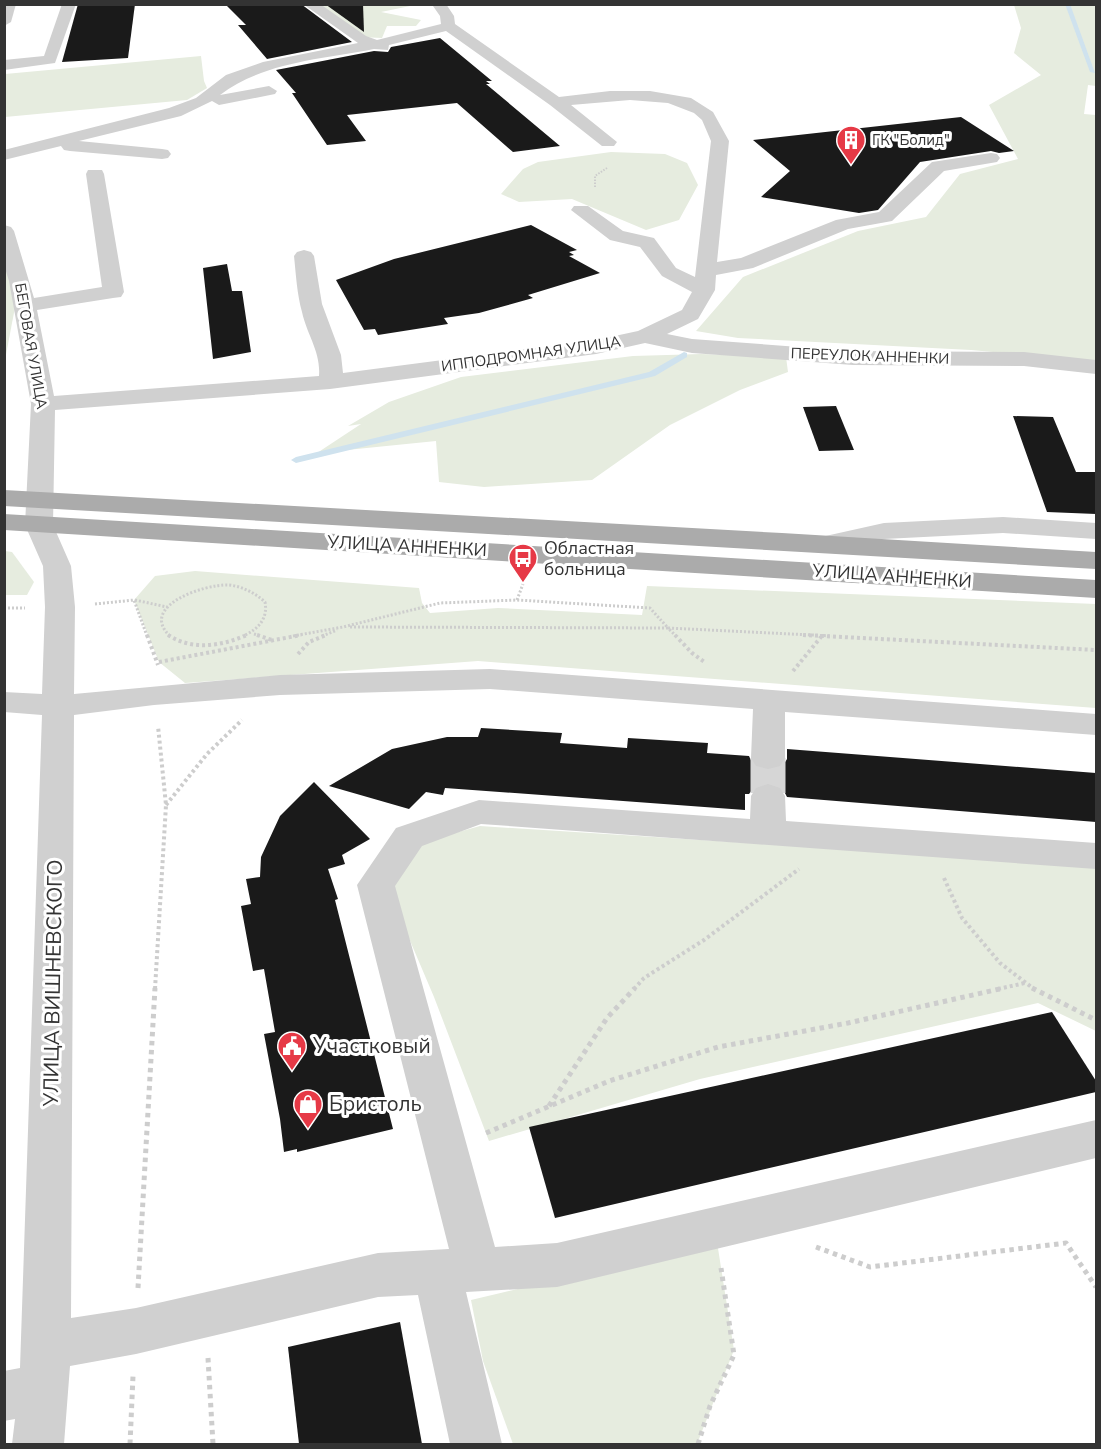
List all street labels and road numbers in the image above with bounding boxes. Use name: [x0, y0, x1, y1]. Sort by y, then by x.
street label: БЕГОВАЯ УЛИЦА: [10, 281, 52, 411]
street label: ИППОДРОМНАЯ УЛИЦА: [440, 331, 622, 377]
street label: ПЕРЕУЛОК АННЕНКИ: [790, 343, 950, 369]
street label: УЛИЦА АННЕНКИ: [326, 530, 487, 562]
street label: УЛИЦА АННЕНКИ: [810, 558, 973, 594]
street label: УЛИЦА ВИШНЕВСКОГО: [37, 859, 69, 1108]

